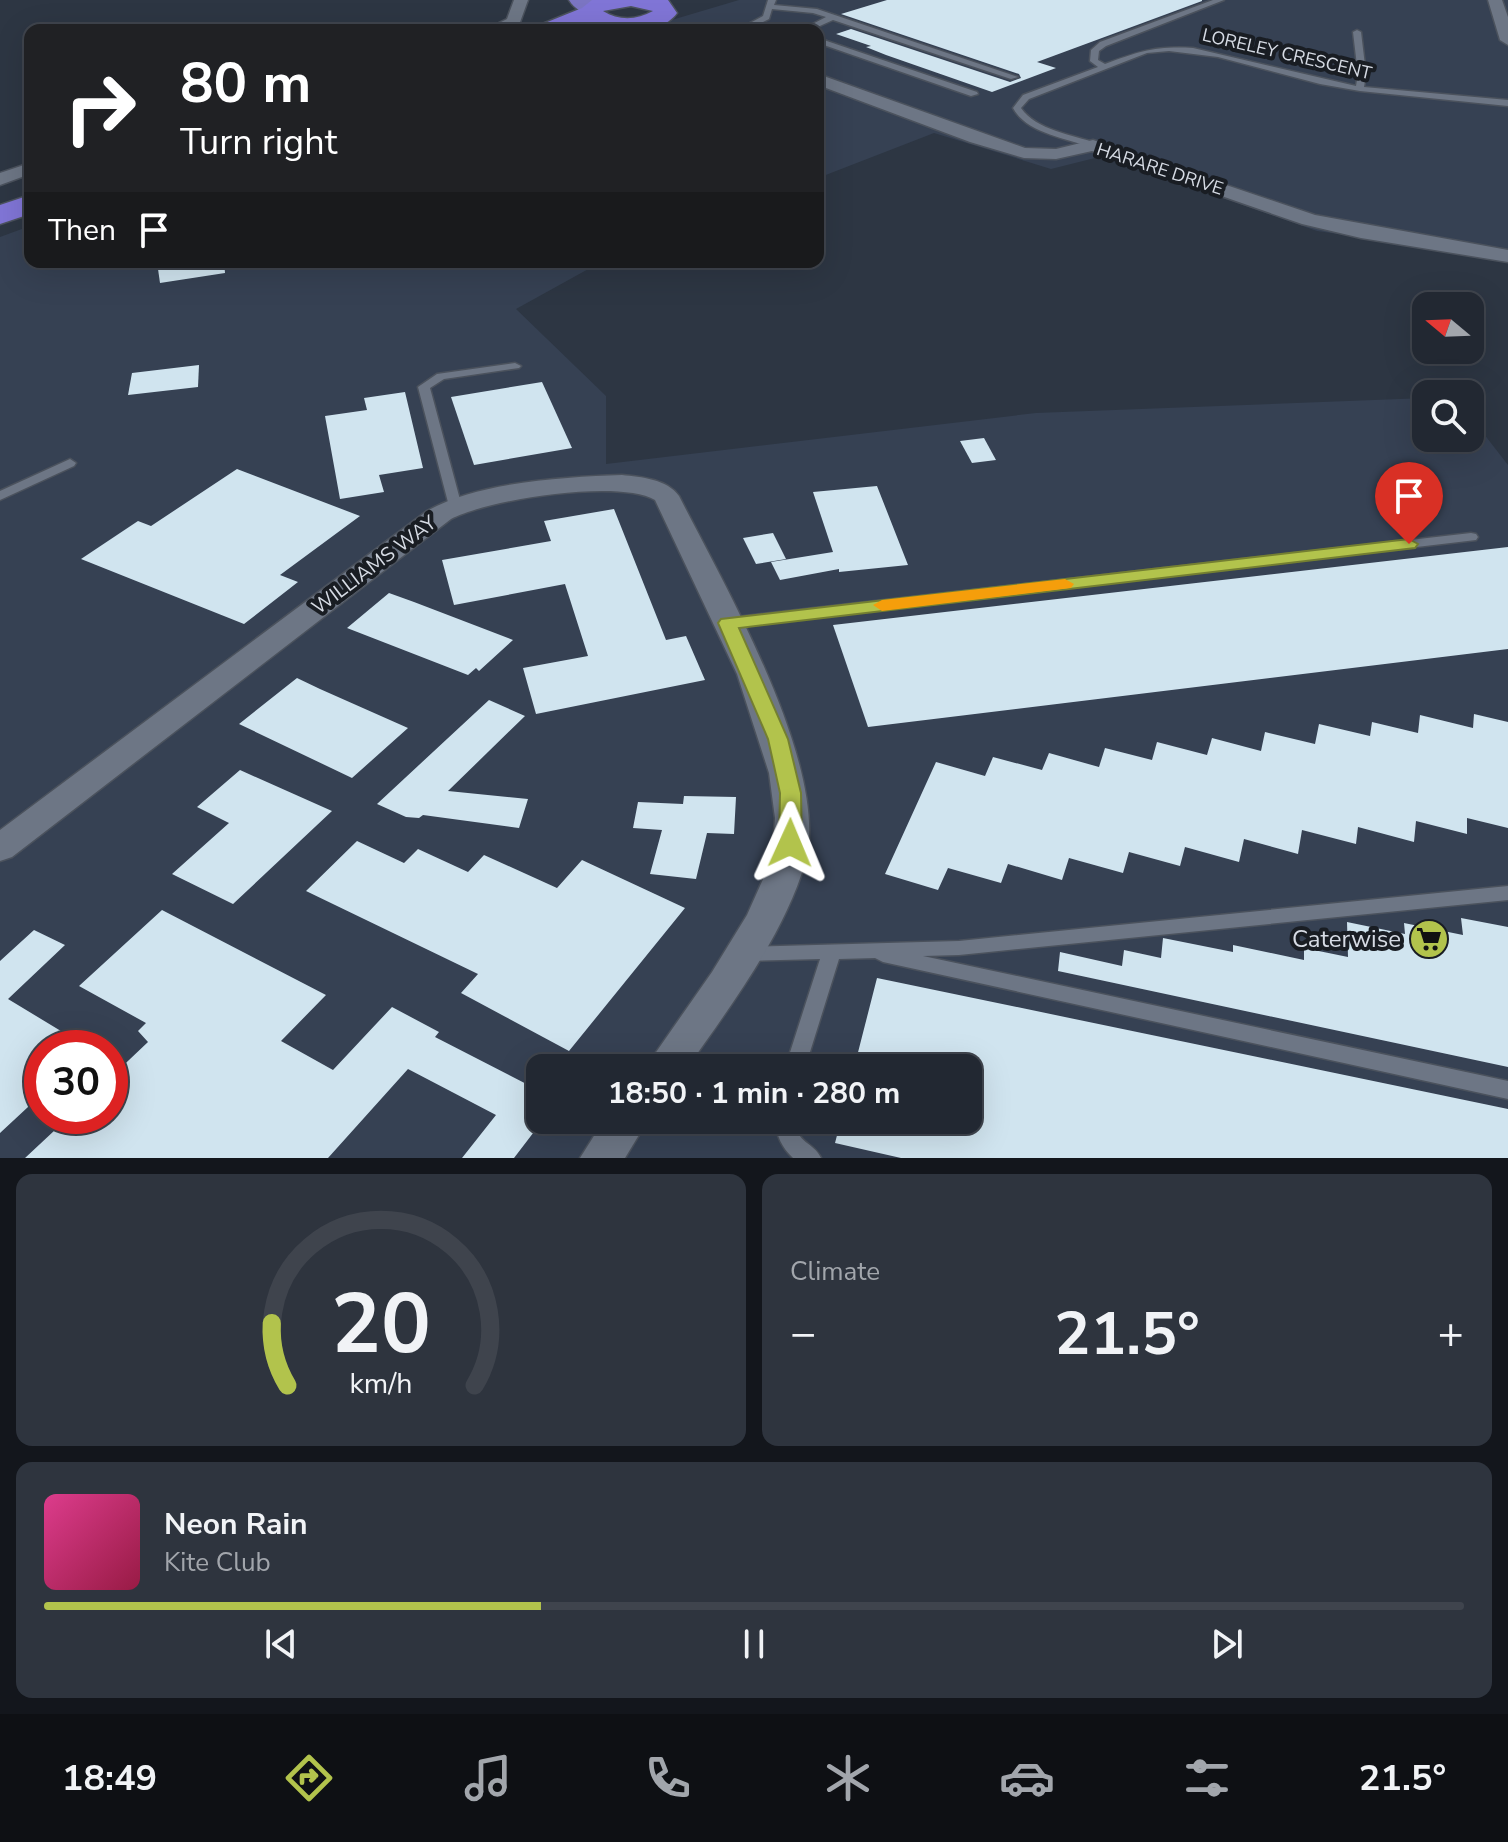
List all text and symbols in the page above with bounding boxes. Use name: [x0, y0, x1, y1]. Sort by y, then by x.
street label: LORELEY CRESCENT: [1200, 23, 1374, 85]
text: 80 m: [180, 45, 311, 122]
icon: right: [48, 56, 152, 160]
text: Turn right: [180, 118, 337, 167]
street label: HARARE DRIVE: [1094, 137, 1226, 201]
icon: arrive: [132, 208, 176, 252]
text: Then: [48, 210, 116, 251]
north arrow: [1412, 292, 1484, 364]
map controls: [1412, 292, 1484, 452]
button: search: [1412, 380, 1484, 452]
pin: [1375, 462, 1443, 544]
icon: arrive: [1387, 474, 1431, 518]
street label: WILLIAMS WAY: [306, 509, 443, 621]
position arrow: [748, 801, 832, 885]
supermarket icon: Caterwise: [1408, 918, 1450, 960]
place label: Caterwise: [1292, 923, 1401, 955]
speed limit sign: 30: [24, 1030, 128, 1134]
text: 18:50 · 1 min · 280 m: [608, 1073, 900, 1114]
text: Climate: [790, 1254, 880, 1289]
text: 20: [331, 1268, 431, 1381]
text: 21.5°: [1054, 1293, 1200, 1375]
text: −: [790, 1304, 816, 1364]
text: +: [1438, 1304, 1464, 1364]
text: km/h: [350, 1364, 412, 1403]
text: Neon Rain: [164, 1504, 308, 1545]
text: Kite Club: [164, 1545, 271, 1580]
icon: previous: [259, 1622, 303, 1666]
icon: pause: [732, 1622, 776, 1666]
icon: next: [1205, 1622, 1249, 1666]
icon: directions: [281, 1750, 337, 1806]
icon: music: [460, 1750, 516, 1806]
icon: phone: [640, 1750, 696, 1806]
icon: climate: [820, 1750, 876, 1806]
icon: car: [999, 1750, 1055, 1806]
icon: filters: [1179, 1750, 1235, 1806]
text: 18:49: [62, 1754, 157, 1803]
text: 21.5°: [1359, 1754, 1446, 1803]

